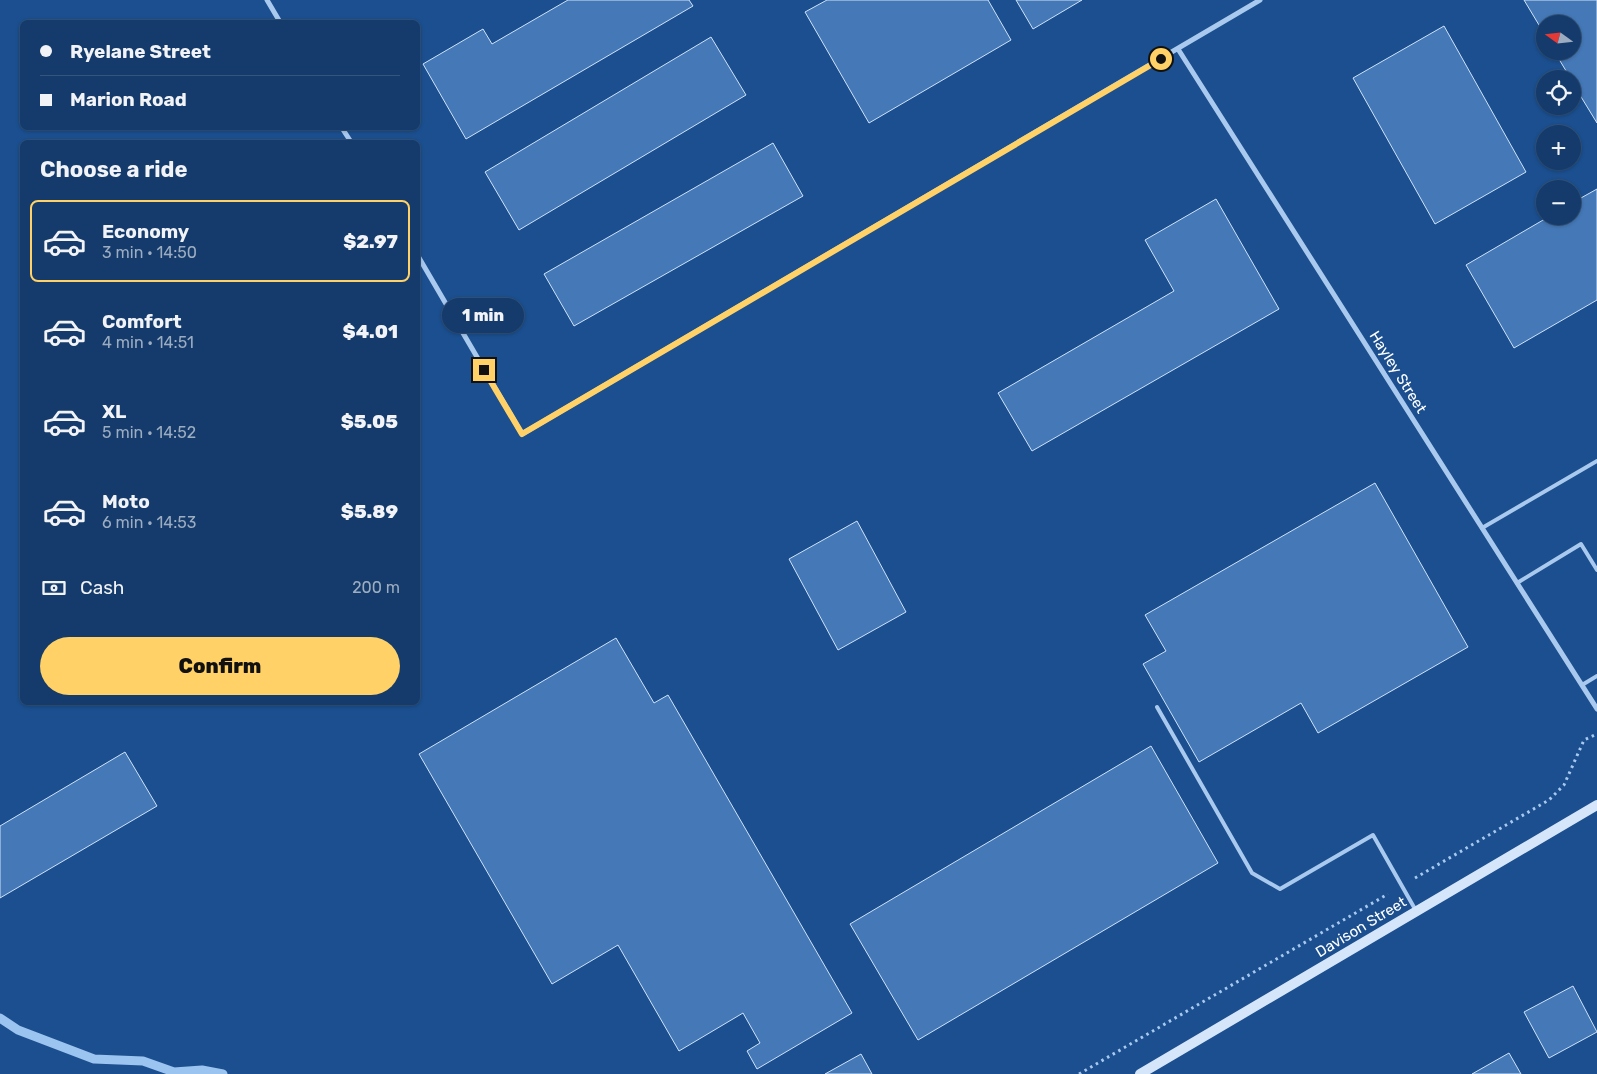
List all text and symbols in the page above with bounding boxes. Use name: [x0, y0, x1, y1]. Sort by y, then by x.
north arrow: [1536, 15, 1581, 60]
map controls: [1536, 15, 1581, 225]
text: Ryelane Street: [70, 40, 211, 63]
route start: [1150, 48, 1172, 70]
button: locate: [1536, 70, 1581, 115]
text: Marion Road: [70, 88, 187, 111]
button: +: [1536, 125, 1581, 170]
text: Choose a ride: [40, 156, 187, 183]
button: −: [1536, 180, 1581, 225]
icon: car: [42, 219, 87, 264]
text: Economy: [102, 220, 189, 243]
text: $2.97: [343, 230, 398, 253]
text: 3 min · 14:50: [102, 243, 197, 262]
callout: 1 min: [443, 298, 525, 332]
text: 1 min: [462, 306, 504, 325]
icon: car: [42, 309, 87, 354]
text: Comfort: [102, 310, 182, 333]
text: $4.01: [343, 320, 398, 343]
street label: Hayley Street: [1366, 327, 1431, 417]
text: 4 min · 14:51: [102, 333, 194, 352]
route end: [473, 359, 495, 381]
icon: car: [42, 399, 87, 444]
text: XL: [102, 400, 126, 423]
text: $5.05: [341, 410, 398, 433]
text: 5 min · 14:52: [102, 423, 196, 442]
icon: car: [42, 489, 87, 534]
text: Moto: [102, 490, 150, 513]
text: $5.89: [341, 500, 398, 523]
text: 6 min · 14:53: [102, 513, 196, 532]
icon: cash: [40, 574, 68, 602]
text: Cash: [80, 576, 124, 599]
text: 200 m: [352, 578, 400, 597]
button: Confirm: [40, 637, 400, 695]
street label: Davison Street: [1312, 893, 1410, 961]

